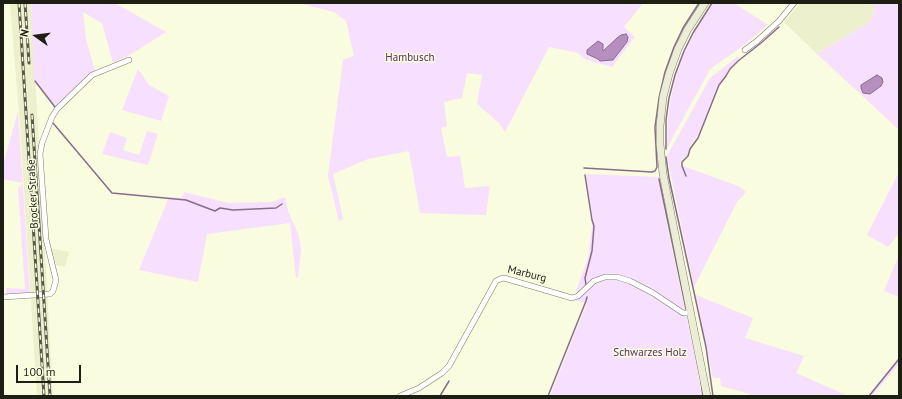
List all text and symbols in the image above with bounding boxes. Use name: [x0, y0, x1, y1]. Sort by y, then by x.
north arrow: [16, 16, 56, 56]
text: N: [17, 28, 32, 38]
park label: Hambusch: [385, 51, 435, 65]
street label: Brocker Straße: [25, 159, 41, 229]
street label: Marburg: [506, 263, 548, 285]
park label: Schwarzes Holz: [613, 346, 687, 360]
scale bar: [18, 357, 83, 383]
text: 100 m: [23, 364, 56, 379]

